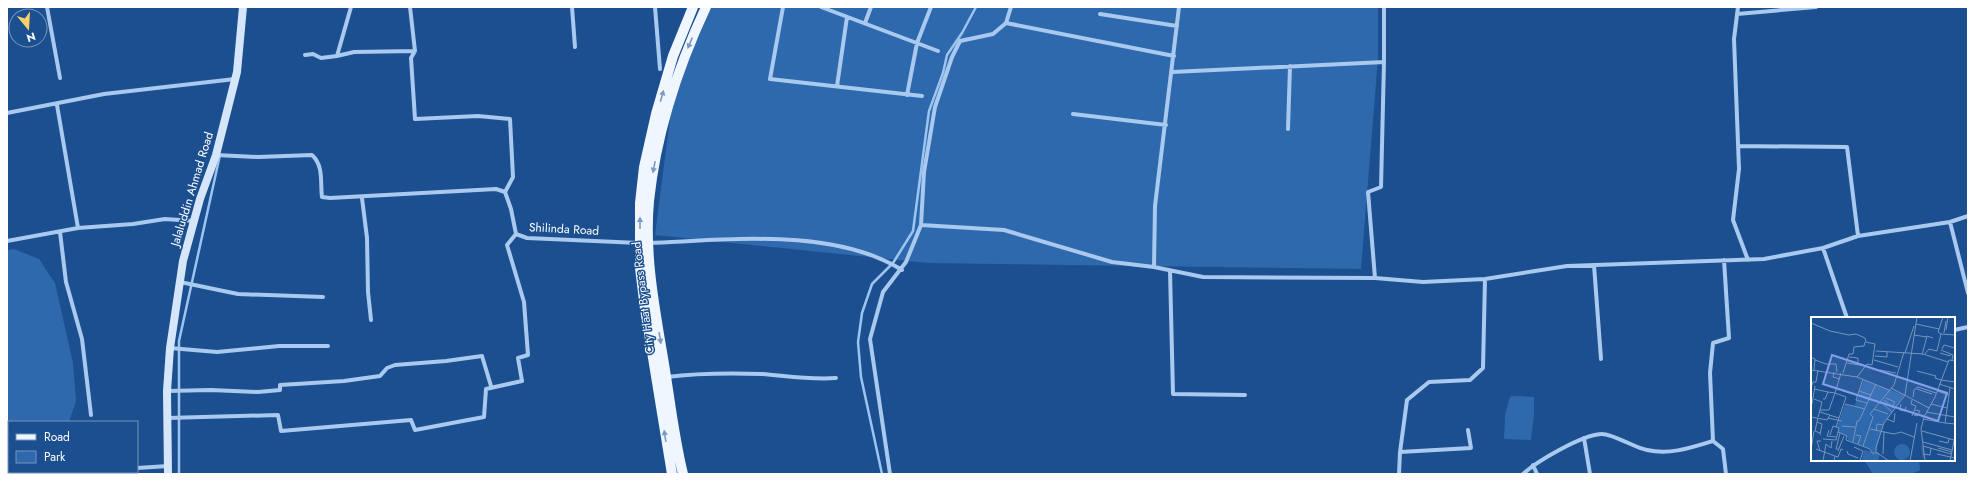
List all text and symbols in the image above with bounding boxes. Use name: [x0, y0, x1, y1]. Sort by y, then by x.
north arrow: [8, 8, 48, 48]
text: N: [24, 29, 38, 46]
one-way arrow: [687, 37, 693, 48]
one-way arrow: [659, 90, 665, 102]
street label: Jalaluddin Ahmad Road: [165, 130, 218, 250]
one-way arrow: [651, 161, 657, 174]
one-way arrow: [637, 216, 643, 229]
street label: Shilinda Road: [528, 218, 600, 240]
street label: City Haat Bypass Road: [627, 241, 659, 355]
inset map: [1811, 317, 1955, 461]
one-way arrow: [657, 332, 663, 344]
legend: [8, 421, 138, 473]
text: Road: [44, 428, 70, 446]
one-way arrow: [662, 430, 668, 442]
text: Park: [44, 448, 66, 466]

